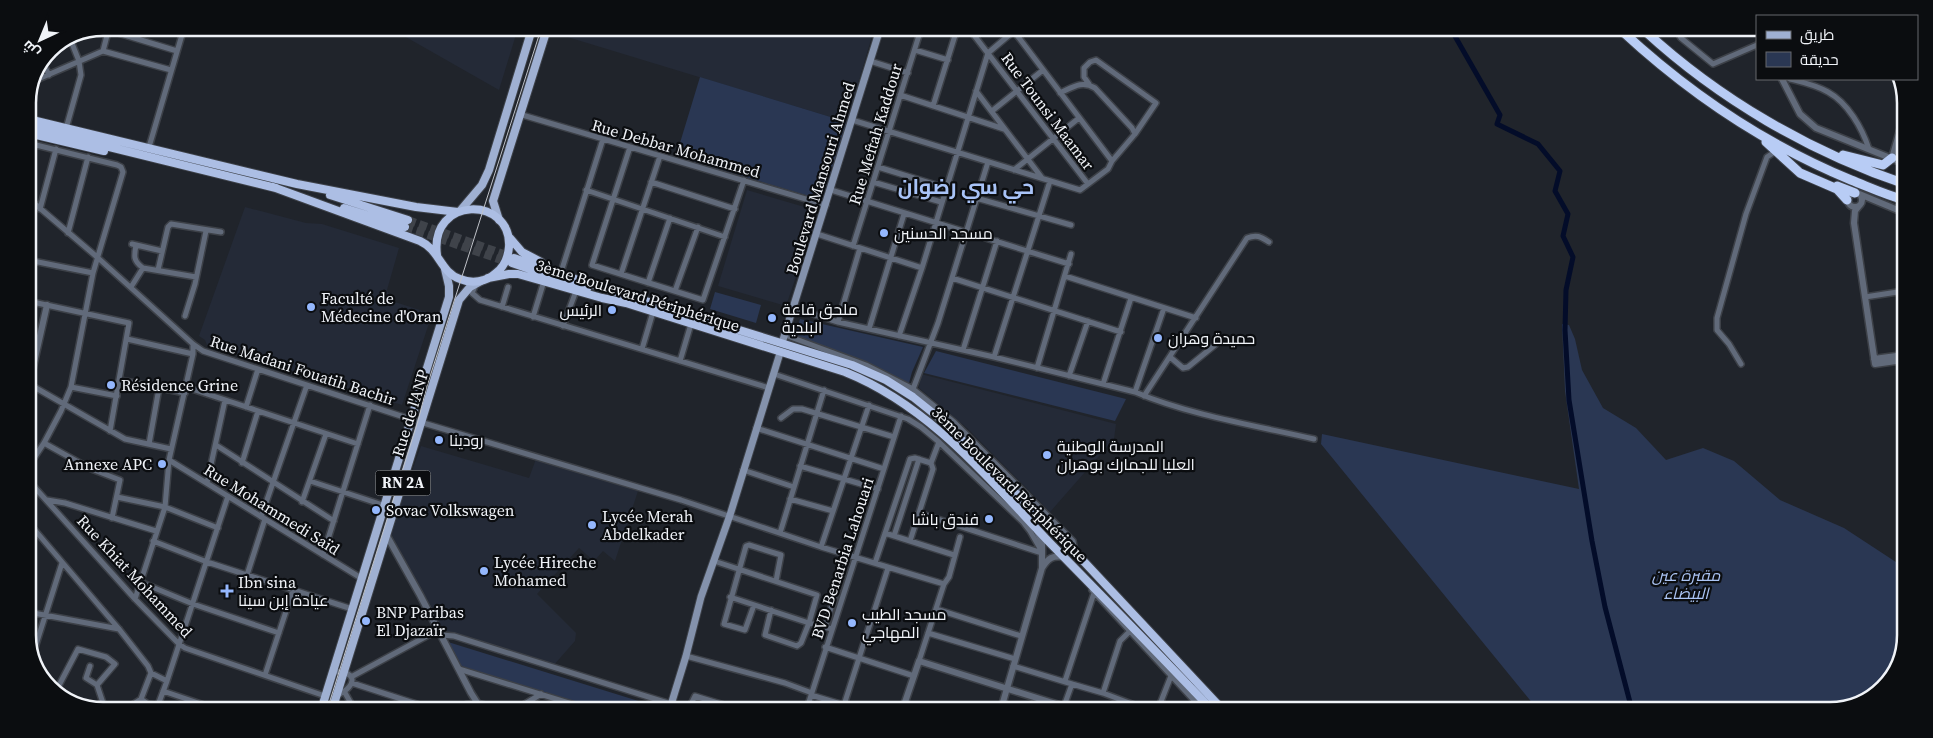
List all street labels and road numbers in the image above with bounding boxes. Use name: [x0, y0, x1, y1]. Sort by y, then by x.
street label: Rue Tounsi Maamar: [996, 48, 1100, 175]
street label: Rue Meftah Kaddour: [843, 60, 907, 207]
street label: Boulevard Mansouri Ahmed: [780, 79, 860, 277]
street label: Rue Debbar Mohammed: [589, 113, 763, 183]
street label: 3ème Boulevard Périphérique: [533, 254, 743, 336]
street label: Rue Madani Fouatih Bachir: [207, 330, 399, 410]
street label: Rue de l'ANP: [386, 366, 434, 459]
street label: 3ème Boulevard Périphérique: [927, 401, 1093, 567]
street label: Rue Mohammedi Saïd: [200, 458, 344, 560]
road number: RN 2A: [376, 470, 430, 496]
street label: BVD Benarbia Lahouari: [806, 474, 879, 641]
street label: Rue Khiat Mohammed: [72, 510, 198, 642]

